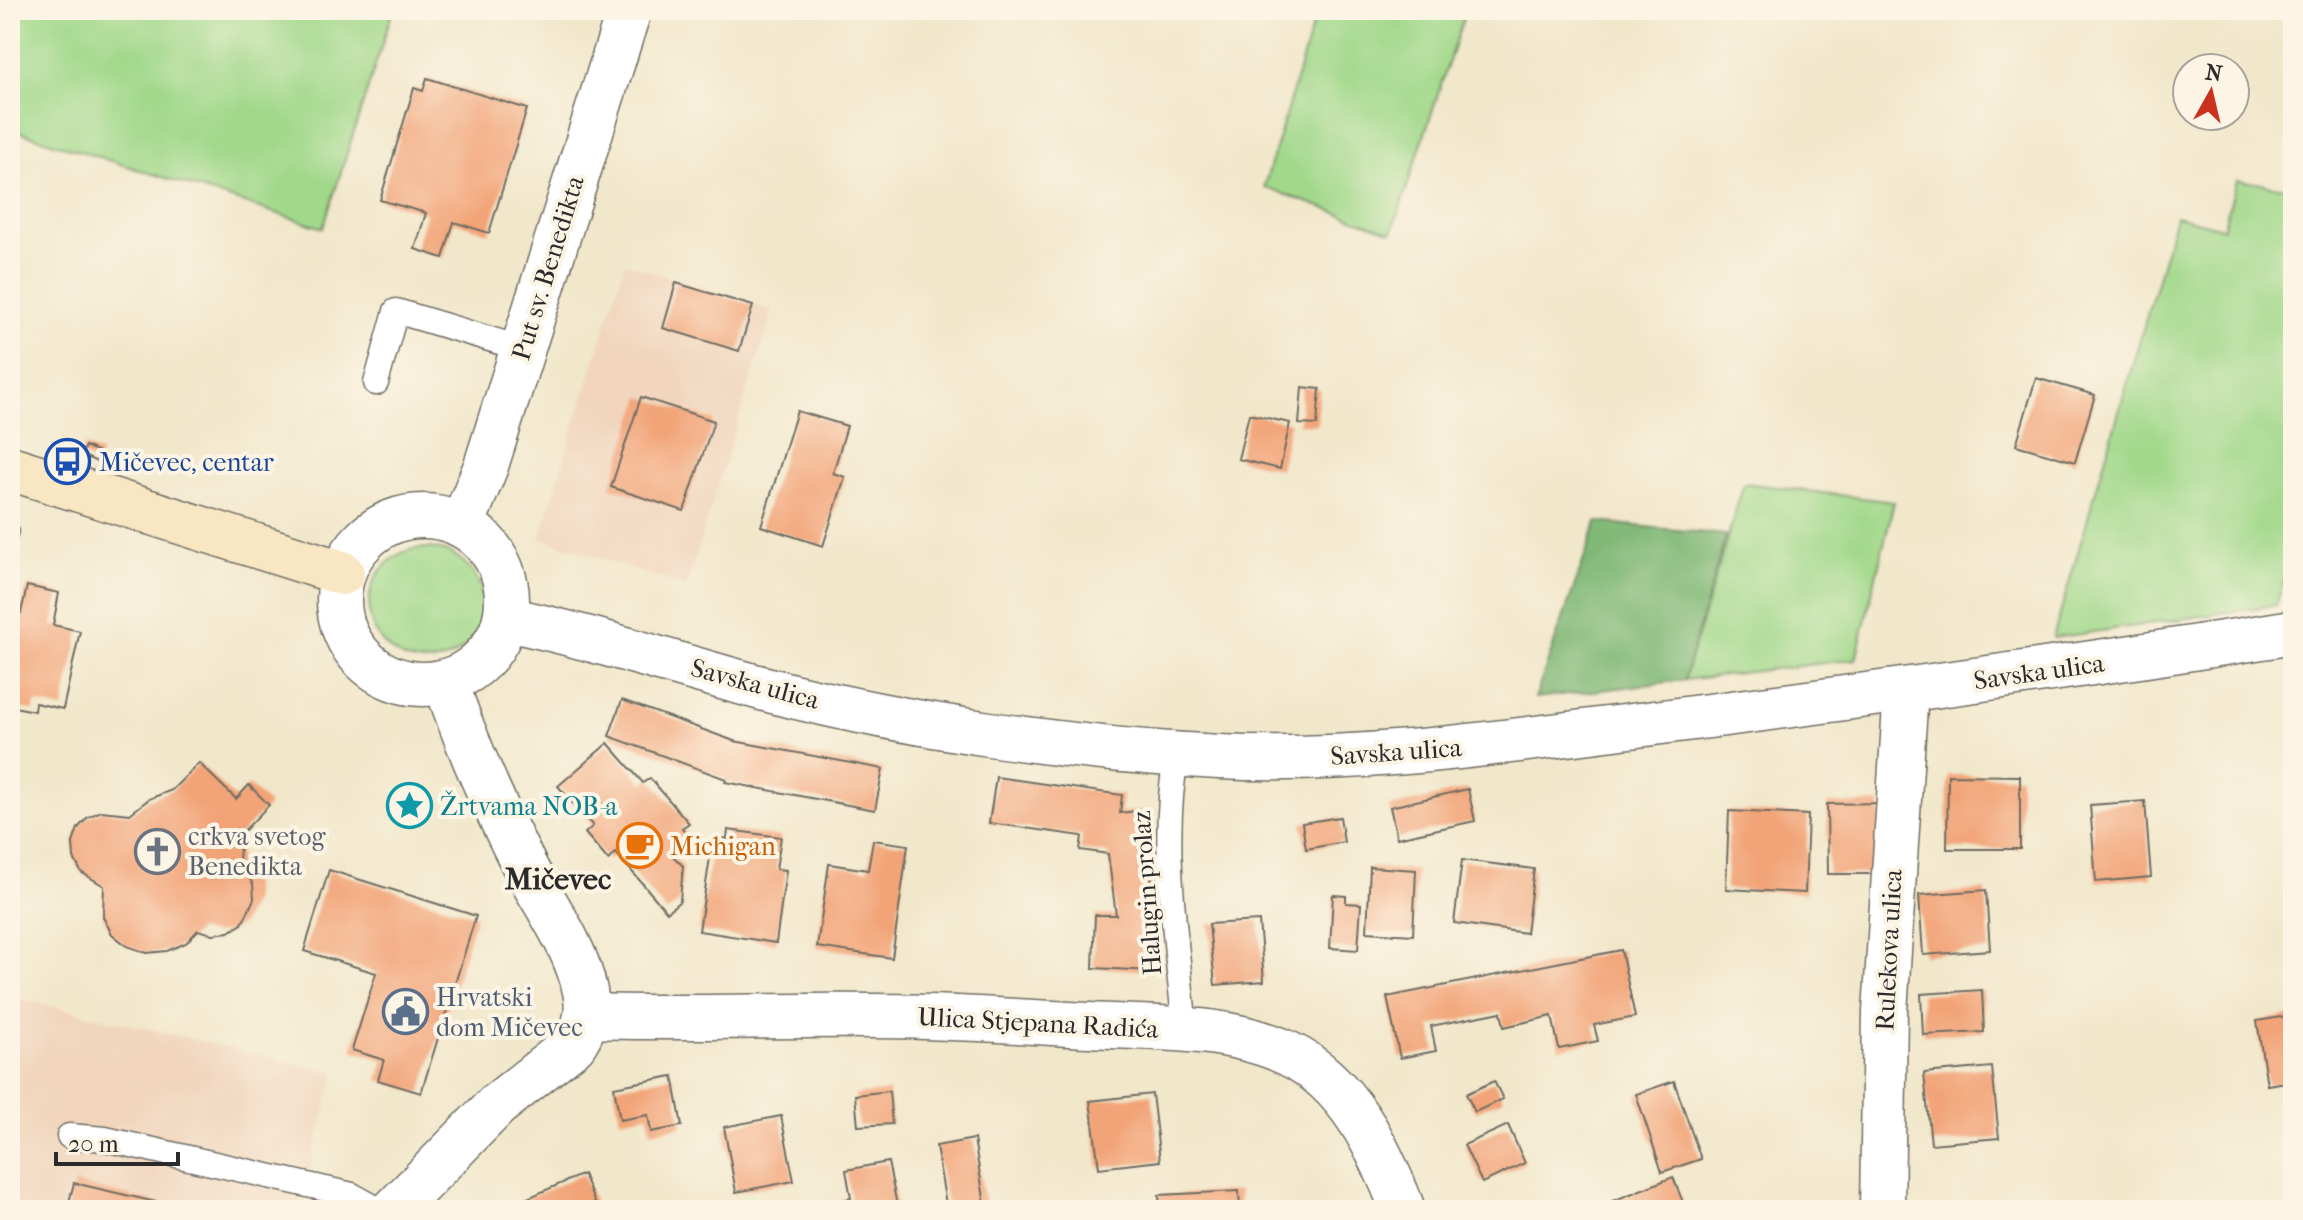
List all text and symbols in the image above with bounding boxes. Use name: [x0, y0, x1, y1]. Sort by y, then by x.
north arrow: [2171, 52, 2251, 132]
text: N: [2204, 59, 2224, 87]
street label: Put sv. Benedikta: [505, 171, 591, 364]
bus stop icon: Mičevec, centar: [44, 438, 92, 486]
place label: Mičevec, centar: [99, 447, 274, 478]
street label: Savska ulica: [1972, 647, 2107, 696]
street label: Savska ulica: [688, 652, 823, 716]
street label: Savska ulica: [1329, 732, 1464, 772]
place icon: Žrtvama NOB-a: [385, 782, 433, 830]
place label: Žrtvama NOB-a: [440, 790, 618, 822]
street label: Halugin prolaz: [1126, 809, 1168, 977]
place label: crkva svetog Benedikta: [188, 821, 326, 882]
cafe icon: Michigan: [615, 822, 663, 870]
church icon: crkva svetog Benedikta: [133, 827, 181, 875]
place label: Michigan: [670, 831, 776, 862]
district label: Mičevec: [505, 862, 611, 897]
street label: Rulekova ulica: [1869, 867, 1909, 1032]
place label: Hrvatski dom Mičevec: [436, 982, 583, 1043]
public building icon: Hrvatski dom Mičevec: [381, 988, 429, 1036]
street label: Ulica Stjepana Radića: [917, 1001, 1160, 1045]
scale bar: [56, 1116, 178, 1166]
text: 20 m: [68, 1130, 119, 1158]

